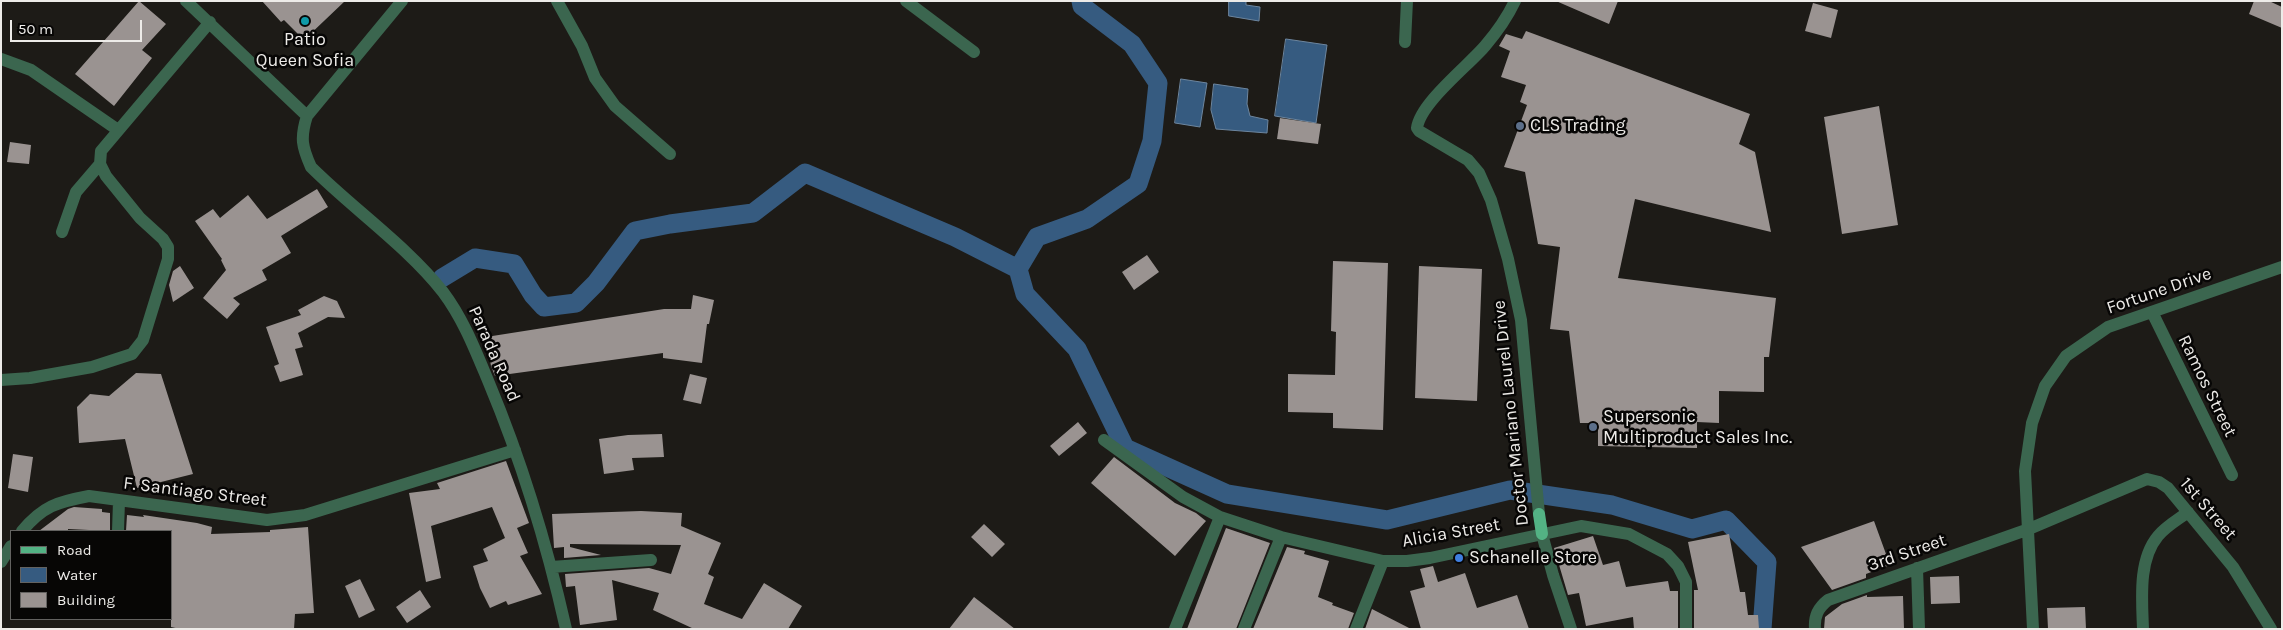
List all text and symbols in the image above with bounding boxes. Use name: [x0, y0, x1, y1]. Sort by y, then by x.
scale bar: [12, 10, 145, 42]
marker: Patio Queen Sofia: [299, 15, 311, 27]
text: 50 m: [18, 20, 53, 38]
place label: Patio Queen Sofia: [256, 29, 354, 72]
place label: CLS Trading: [1530, 115, 1626, 137]
marker: CLS Trading: [1514, 120, 1526, 132]
street label: Fortune Drive: [2104, 263, 2214, 319]
street label: Doctor Mariano Laurel Drive: [1488, 299, 1534, 527]
street label: Parada Road: [463, 303, 525, 405]
street label: Ramos Street: [2173, 331, 2241, 441]
place label: Supersonic Multiproduct Sales Inc.: [1603, 406, 1792, 448]
marker: Supersonic Multiproduct Sales Inc.: [1587, 421, 1599, 433]
street label: F. Santiago Street: [122, 472, 268, 512]
street label: 1st Street: [2175, 473, 2241, 545]
street label: Alicia Street: [1400, 514, 1502, 552]
legend: [10, 530, 172, 620]
street label: 3rd Street: [1865, 530, 1949, 576]
text: Road: [57, 541, 92, 559]
place label: Schanelle Store: [1469, 547, 1597, 569]
marker: Schanelle Store: [1453, 552, 1465, 564]
text: Water: [57, 566, 97, 584]
text: Building: [57, 591, 115, 609]

